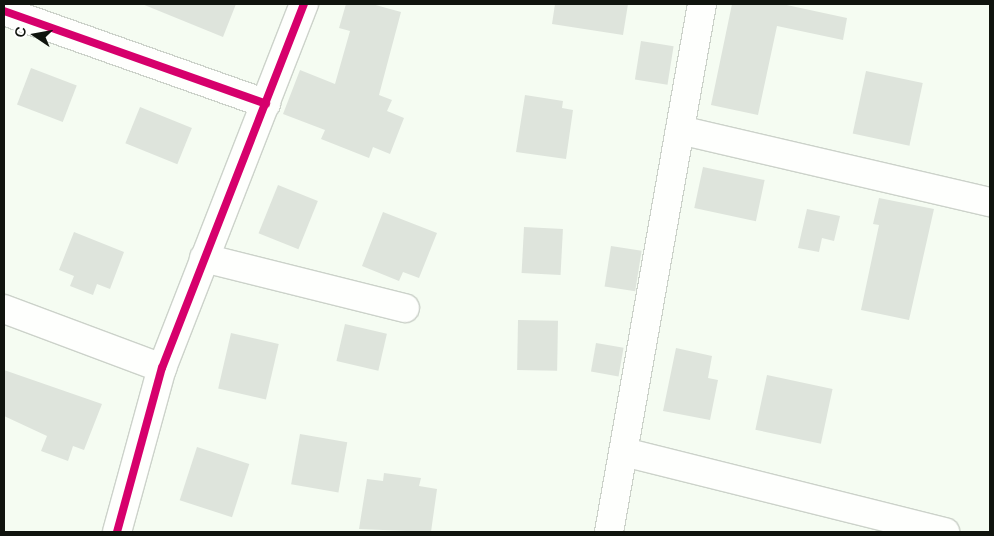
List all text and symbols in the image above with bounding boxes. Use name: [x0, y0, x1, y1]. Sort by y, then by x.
north arrow: [10, 10, 60, 60]
text: С: [9, 25, 30, 39]

